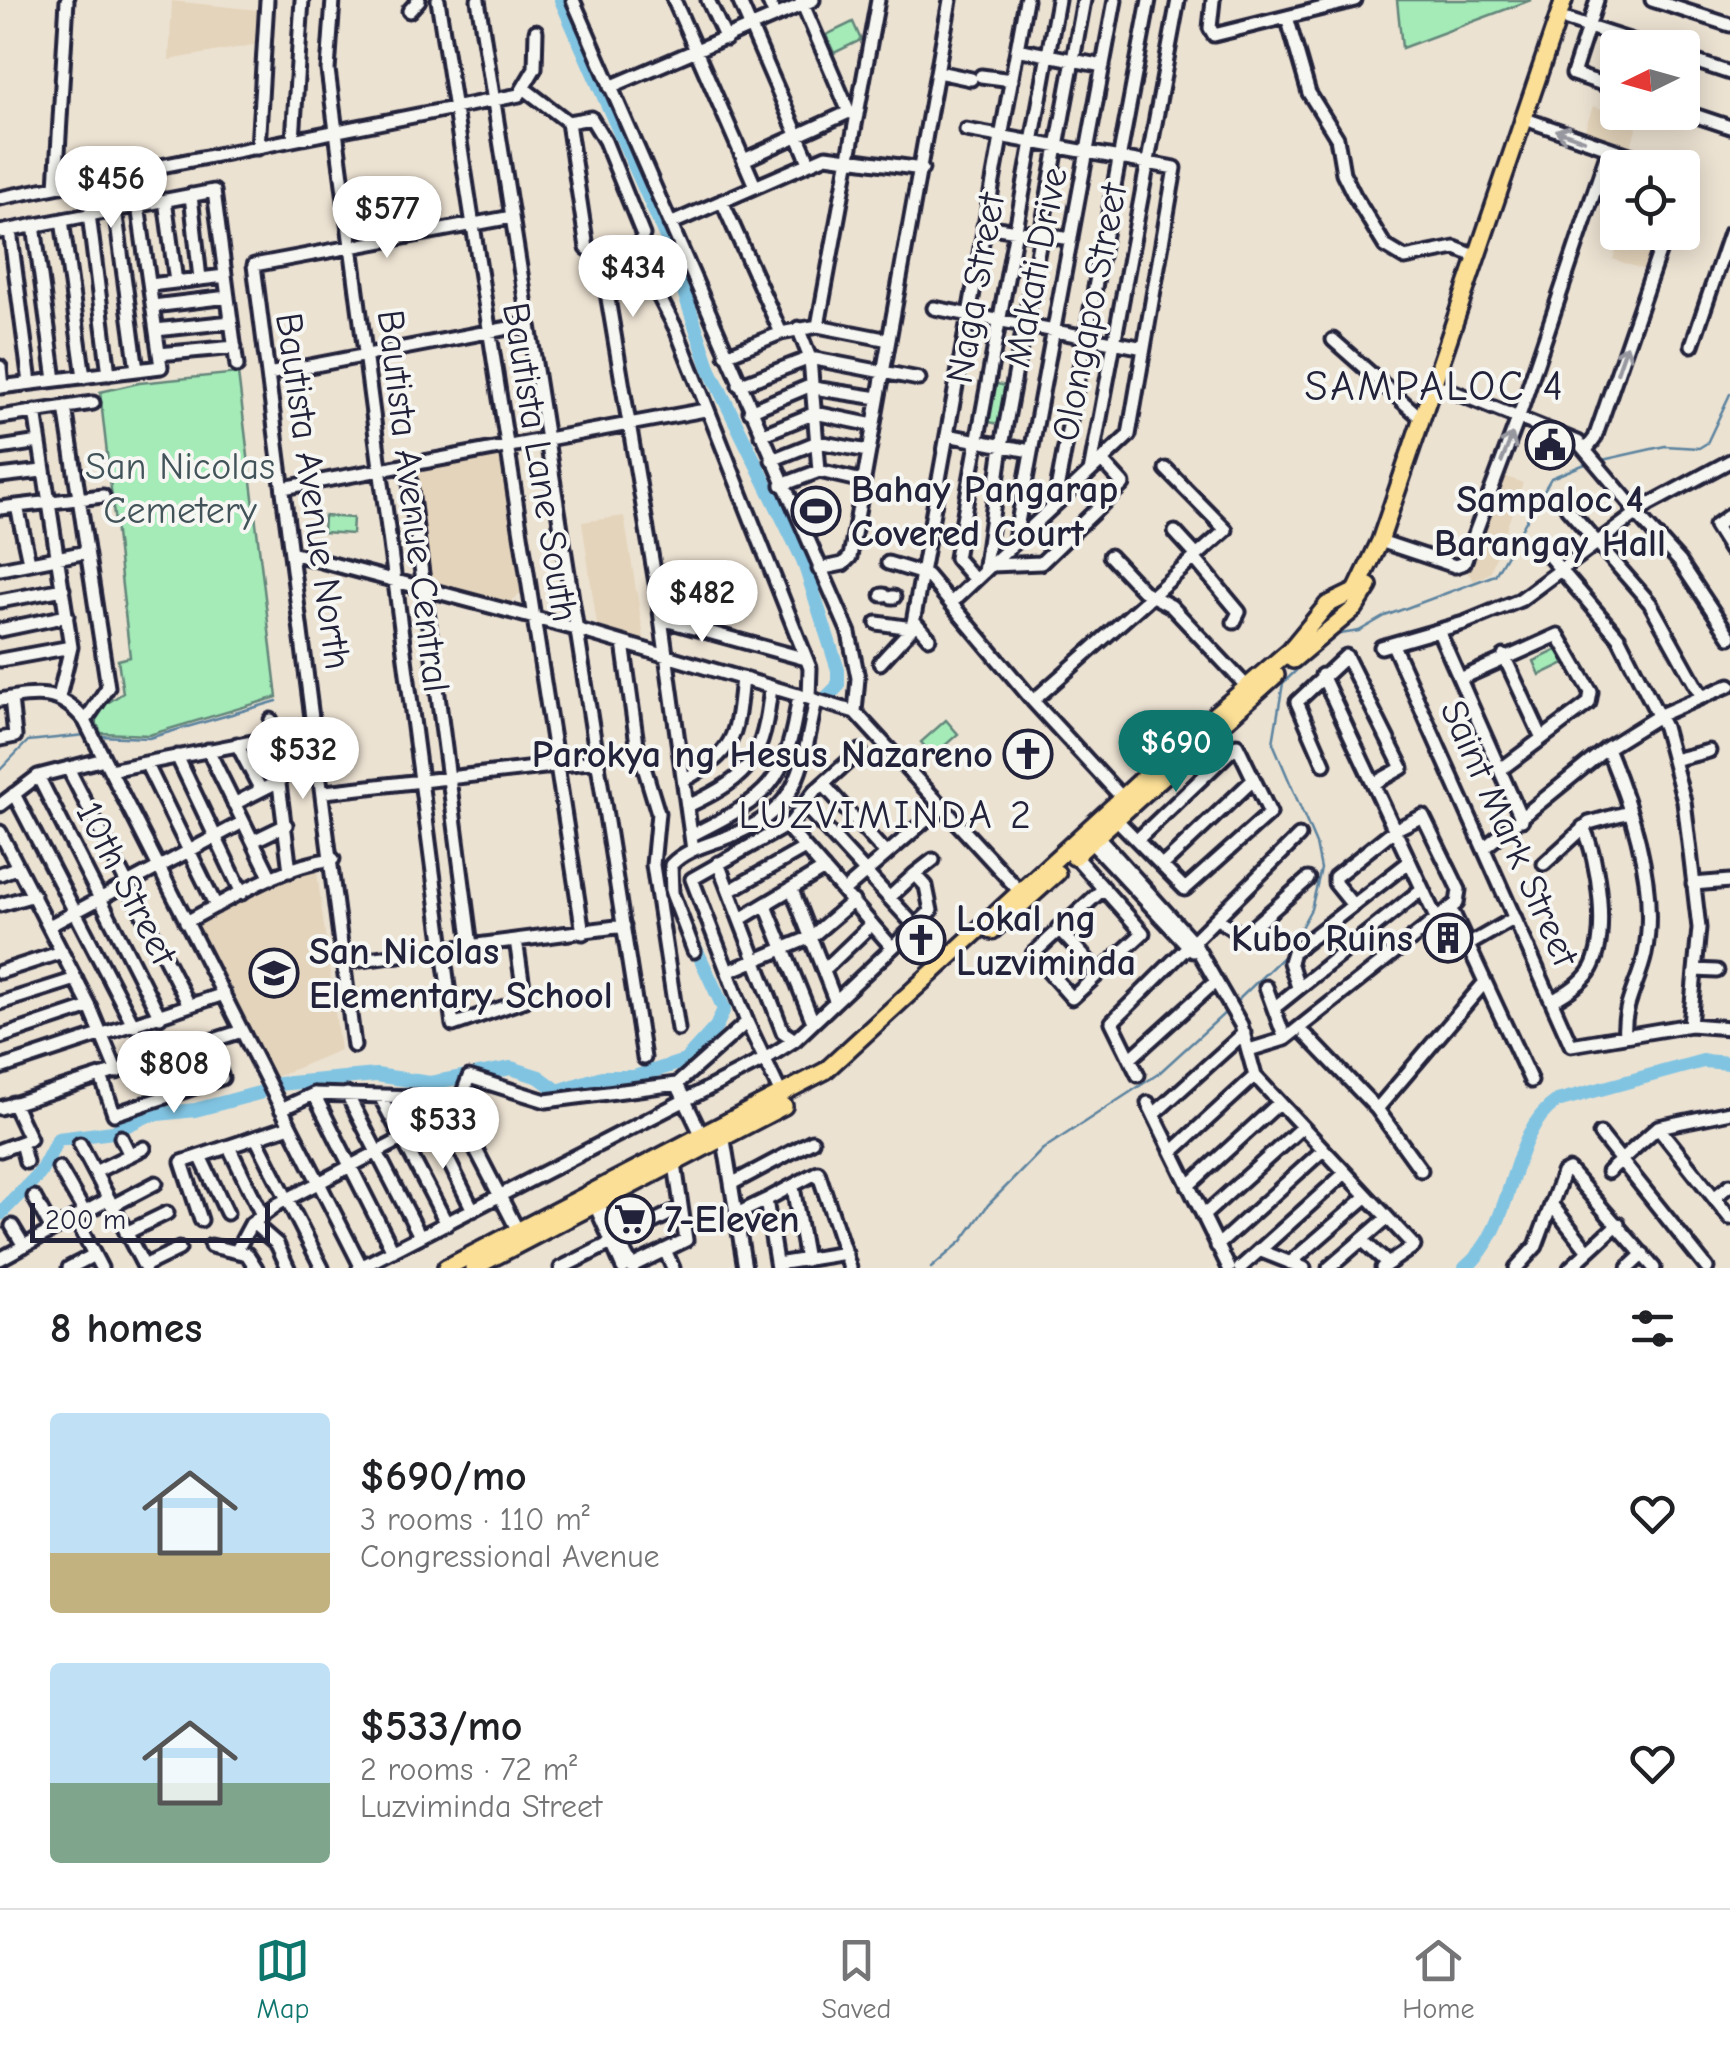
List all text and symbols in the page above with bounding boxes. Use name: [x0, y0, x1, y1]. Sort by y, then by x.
north arrow: [1600, 30, 1700, 130]
map controls: [1600, 30, 1700, 250]
one-way arrow: [1555, 124, 1587, 142]
pin: $456: [52, 146, 170, 231]
button: locate: [1600, 150, 1700, 250]
text: $456: [77, 160, 145, 197]
street label: Makati Drive: [995, 164, 1077, 371]
pin: $577: [328, 176, 446, 261]
street label: Olongapo Street: [1043, 178, 1137, 445]
street label: Naga Street: [938, 189, 1015, 387]
text: $577: [354, 190, 420, 227]
pin: $434: [574, 235, 692, 320]
text: $434: [600, 249, 666, 286]
street label: Bautista Lane South: [493, 299, 587, 625]
street label: Bautista Avenue Central: [368, 307, 458, 695]
street label: Bautista Avenue North: [266, 310, 360, 672]
one-way arrow: [1615, 344, 1633, 376]
district label: SAMPALOC 4: [1305, 362, 1565, 411]
public building icon: Sampaloc 4 Barangay Hall: [1524, 419, 1576, 471]
one-way arrow: [1499, 433, 1517, 463]
park label: San Nicolas Cemetery: [85, 445, 275, 533]
place label: Bahay Pangarap Covered Court: [851, 468, 1118, 556]
place label: Sampaloc 4 Barangay Hall: [1434, 478, 1666, 566]
sports icon: Bahay Pangarap Covered Court: [790, 485, 842, 537]
pin: $482: [643, 560, 761, 645]
text: $482: [669, 574, 735, 611]
street label: Saint Mark Street: [1431, 694, 1588, 974]
pin: $690: [1117, 710, 1235, 795]
pin: $532: [244, 717, 362, 802]
text: $690: [1140, 724, 1212, 761]
church icon: Parokya ng Hesus Nazareno: [1002, 728, 1054, 780]
text: $532: [269, 731, 337, 768]
place label: Parokya ng Hesus Nazareno: [532, 733, 993, 777]
district label: LUZVIMINDA 2: [739, 792, 1033, 838]
street label: 10th Street: [66, 794, 186, 973]
place label: Lokal ng Luzviminda: [956, 897, 1136, 985]
building icon: Kubo Ruins: [1422, 912, 1474, 964]
church icon: Lokal ng Luzviminda: [895, 914, 947, 966]
place label: Kubo Ruins: [1231, 917, 1413, 961]
place label: San Nicolas Elementary School: [309, 930, 613, 1018]
school or university icon: San Nicolas Elementary School: [248, 947, 300, 999]
pin: $808: [115, 1031, 233, 1116]
text: $808: [139, 1045, 209, 1082]
pin: $533: [384, 1087, 502, 1172]
text: $533: [409, 1101, 477, 1138]
supermarket icon: 7-Eleven: [604, 1193, 656, 1245]
scale bar: [30, 1198, 270, 1242]
place label: 7-Eleven: [665, 1198, 800, 1242]
text: 200 m: [45, 1204, 126, 1236]
icon: filters: [1625, 1301, 1680, 1356]
text: 8 homes: [50, 1304, 202, 1353]
text: $690/mo: [360, 1452, 527, 1501]
icon: home: [130, 1453, 250, 1573]
icon: heart: [1625, 1486, 1680, 1541]
text: 3 rooms · 110 m²: [360, 1501, 590, 1538]
text: Congressional Avenue: [360, 1538, 660, 1575]
text: $533/mo: [360, 1702, 523, 1751]
icon: home: [130, 1703, 250, 1823]
icon: heart: [1625, 1736, 1680, 1791]
text: 2 rooms · 72 m²: [360, 1751, 577, 1788]
text: Luzviminda Street: [360, 1788, 602, 1825]
tab: Map: [255, 1933, 310, 2025]
tab: Saved: [821, 1933, 891, 2025]
tab: Home: [1402, 1933, 1475, 2025]

